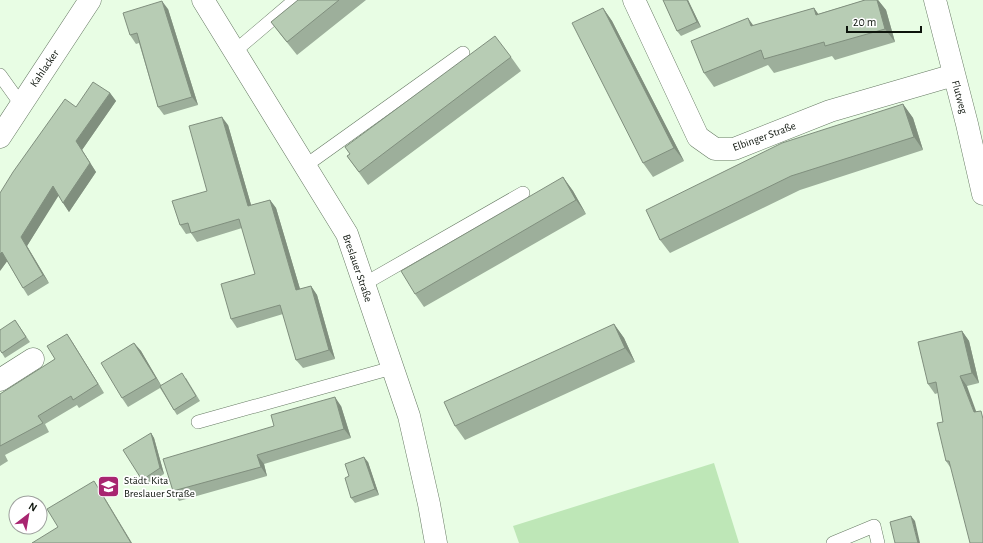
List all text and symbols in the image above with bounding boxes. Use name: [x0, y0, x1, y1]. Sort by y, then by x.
scale bar: [847, 8, 921, 34]
text: 20 m: [853, 16, 876, 28]
street label: Kahlacker: [28, 47, 61, 89]
street label: Flutweg: [950, 79, 969, 116]
street label: Elbinger Straße: [731, 120, 797, 153]
street label: Breslauer Straße: [341, 233, 374, 303]
school or university icon: Städt. Kita Breslauer Straße: [96, 473, 122, 499]
place label: Städt. Kita Breslauer Straße: [124, 475, 195, 499]
north arrow: [8, 495, 48, 535]
text: N: [27, 500, 39, 514]

